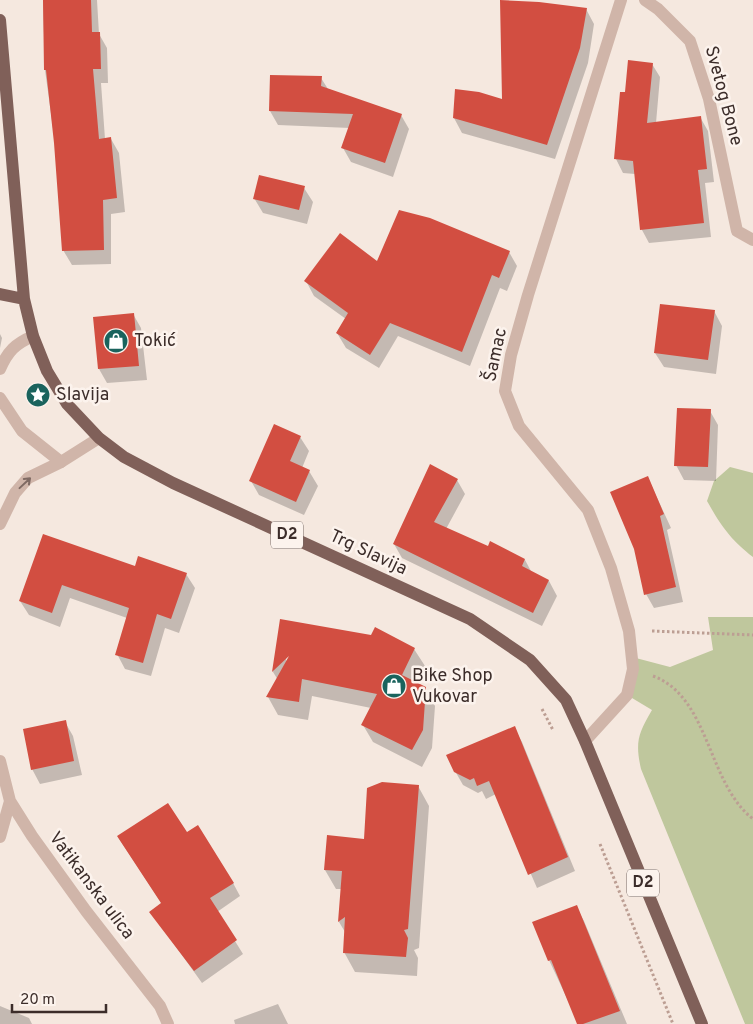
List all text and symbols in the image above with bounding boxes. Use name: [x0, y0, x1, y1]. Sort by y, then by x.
street label: Svetog Bone: [699, 44, 747, 148]
street label: Šamac: [477, 326, 513, 384]
shop icon: Tokić: [103, 328, 129, 354]
place label: Tokić: [134, 330, 176, 353]
place icon: Slavija: [25, 382, 51, 408]
place label: Slavija: [56, 384, 109, 407]
one-way arrow: [18, 477, 31, 489]
road number: D2: [271, 522, 303, 548]
street label: Trg Slavija: [325, 525, 411, 581]
place label: Bike Shop Vukovar: [412, 665, 493, 709]
shop icon: Bike Shop Vukovar: [381, 673, 407, 699]
street label: Vatikanska ulica: [43, 828, 139, 944]
road number: D2: [627, 870, 659, 896]
scale bar: [12, 982, 106, 1014]
text: 20 m: [20, 991, 55, 1010]

